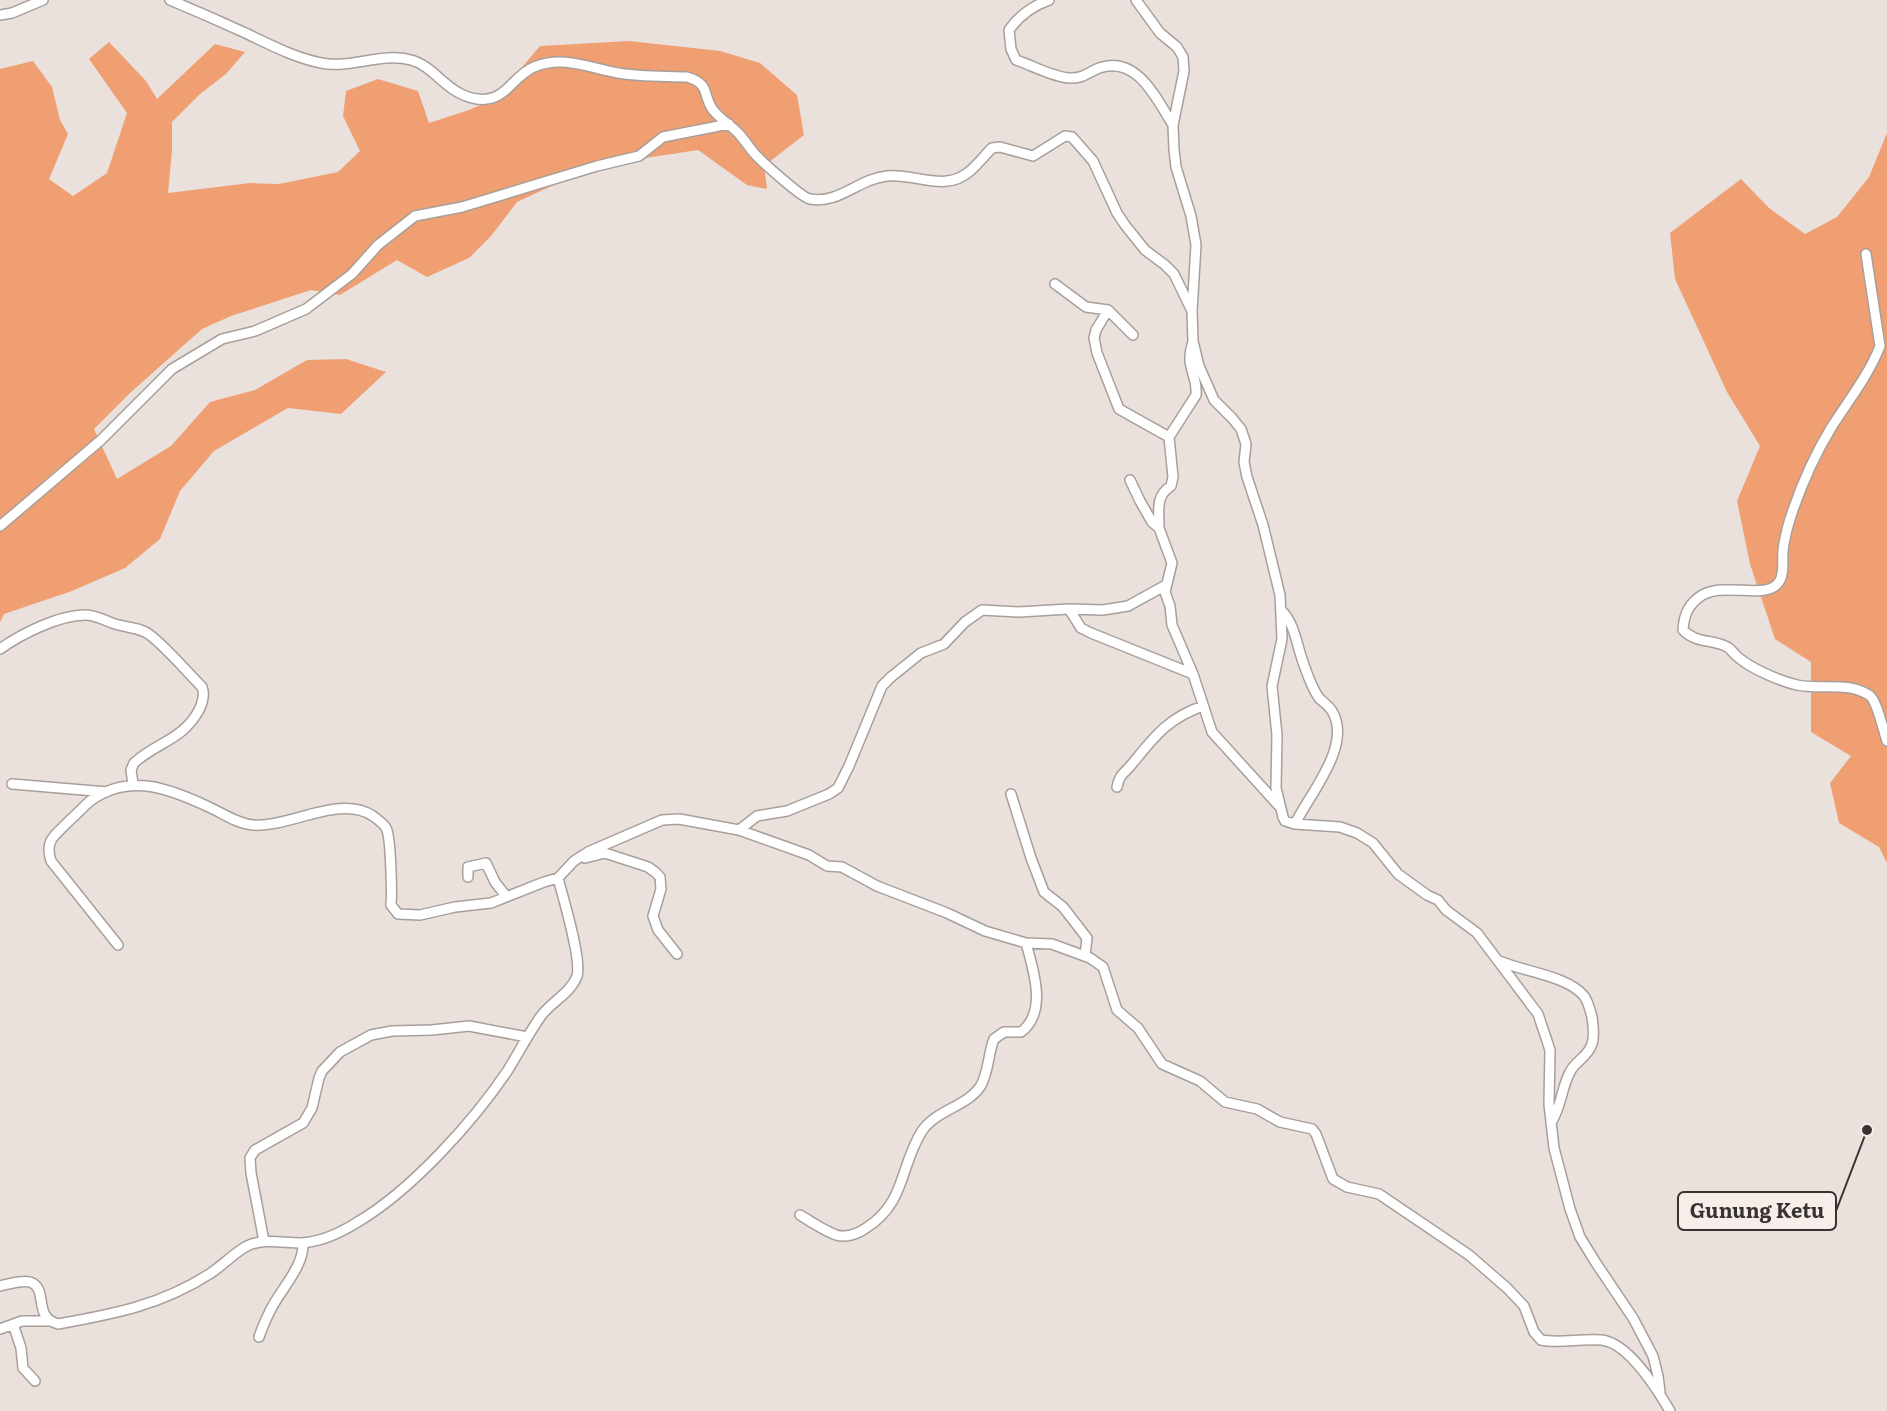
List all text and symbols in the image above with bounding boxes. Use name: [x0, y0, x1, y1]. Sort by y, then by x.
callout: Gunung Ketu: [1678, 1192, 1836, 1230]
text: Gunung Ketu: [1690, 1194, 1824, 1224]

